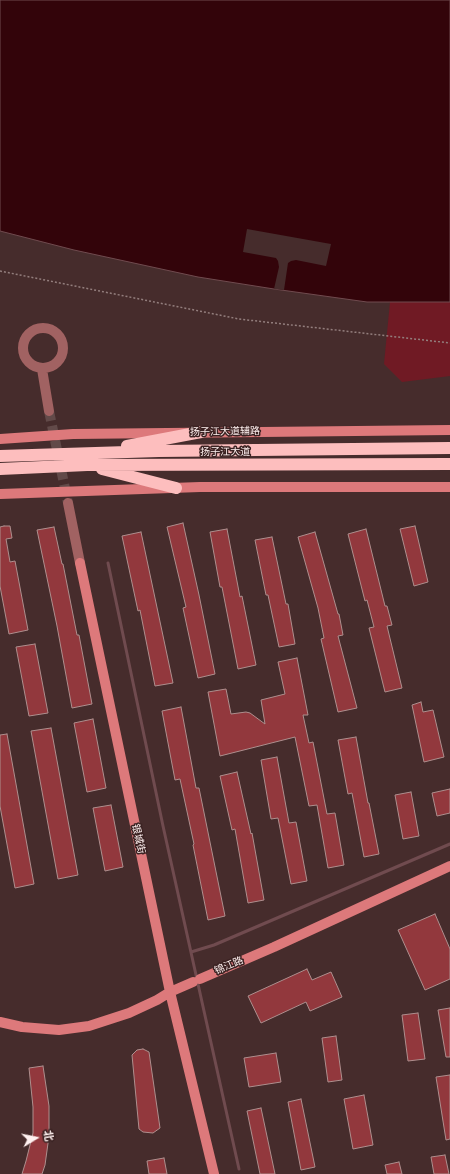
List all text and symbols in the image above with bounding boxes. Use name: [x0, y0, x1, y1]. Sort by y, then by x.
street label: 扬子江大道辅路: [190, 425, 260, 439]
street label: 扬子江大道: [200, 446, 250, 458]
street label: 银城街: [129, 823, 147, 855]
street label: 锦江路: [213, 955, 245, 977]
north arrow: [16, 1118, 56, 1158]
text: 北: [41, 1129, 56, 1142]

